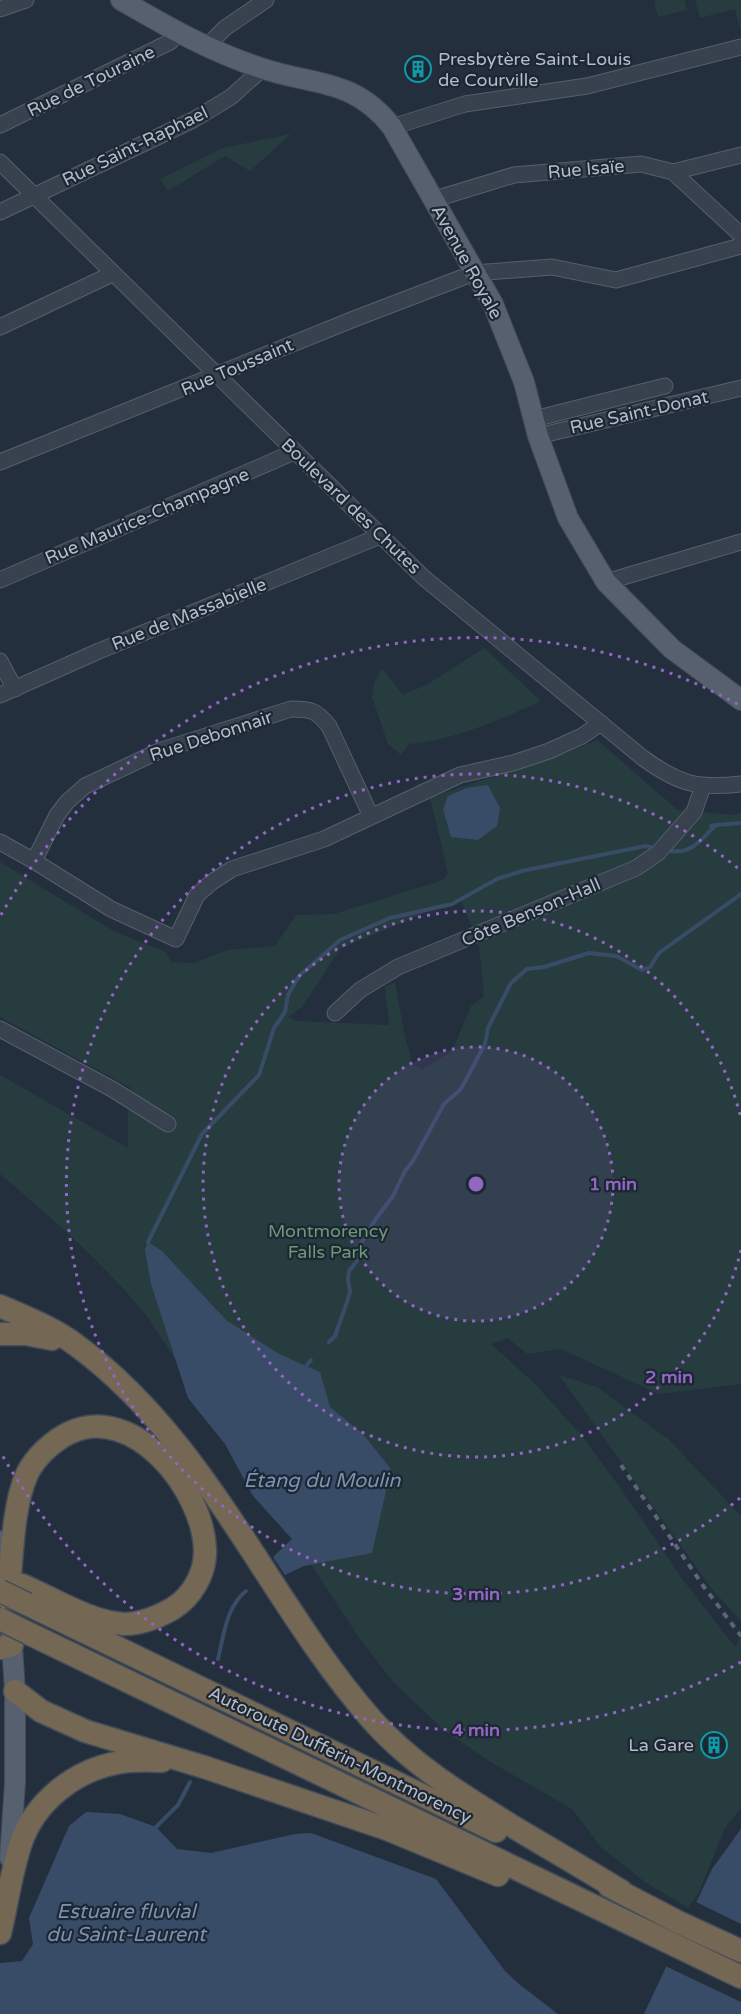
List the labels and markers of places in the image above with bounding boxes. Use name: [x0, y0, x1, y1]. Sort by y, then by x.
place label: Presbytère Saint-Louis de Courville: [438, 48, 631, 91]
building icon: Presbytère Saint-Louis de Courville: [403, 54, 433, 84]
centre of rings: [466, 1174, 486, 1194]
building icon: La Gare: [699, 1730, 729, 1760]
place label: La Gare: [628, 1734, 694, 1756]

